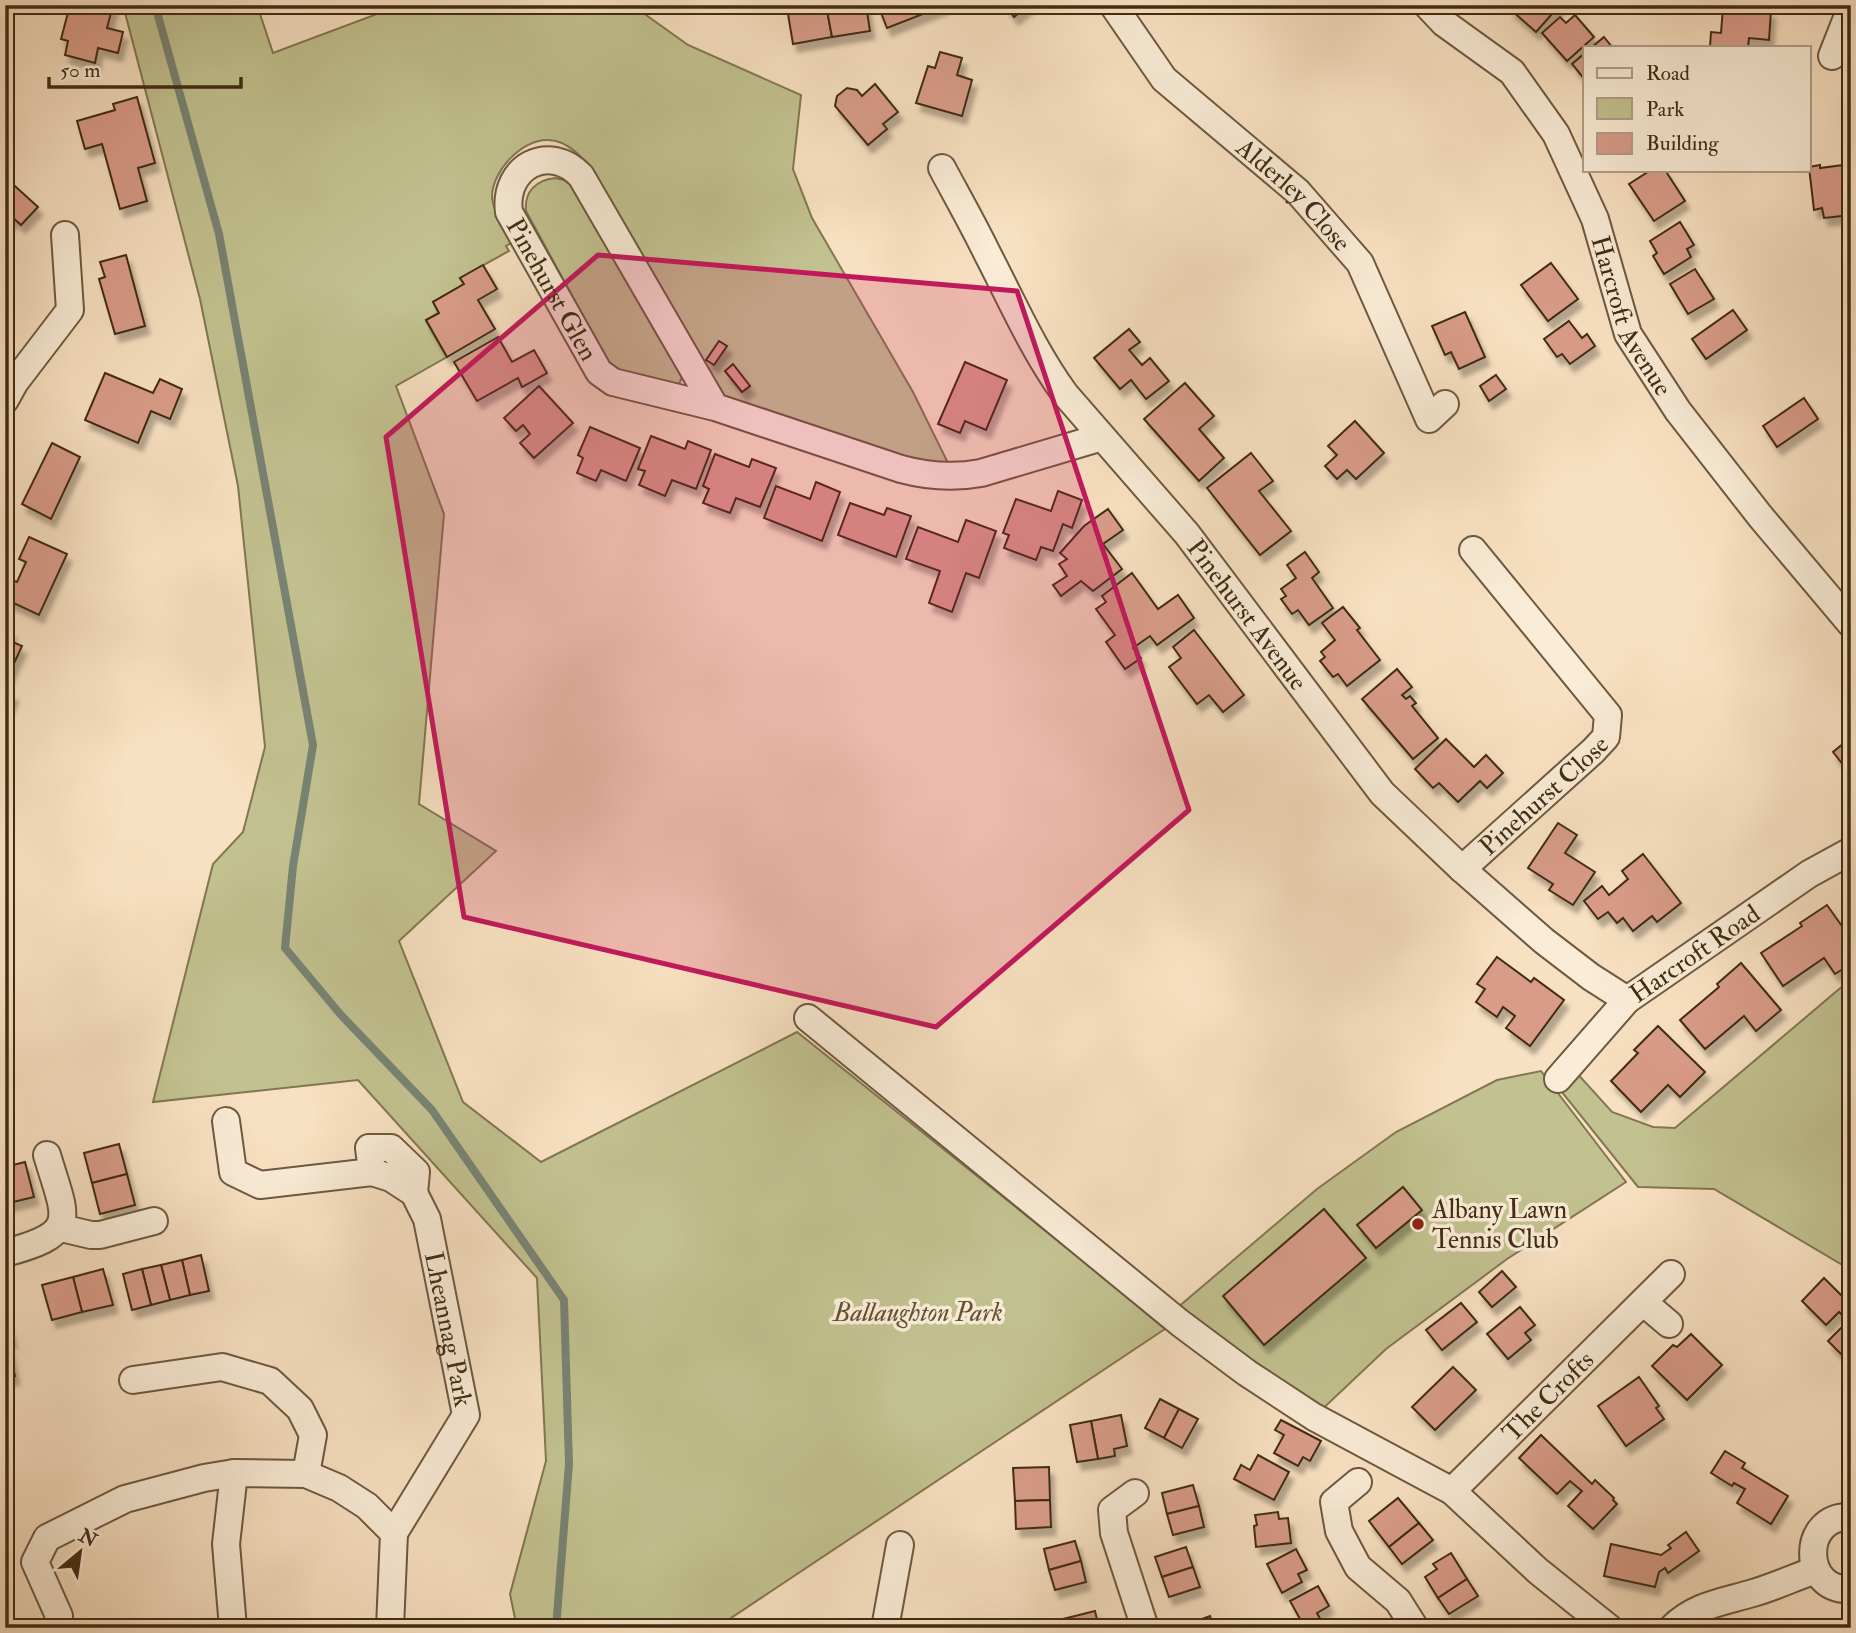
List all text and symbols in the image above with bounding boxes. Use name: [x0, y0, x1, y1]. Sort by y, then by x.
scale bar: [49, 46, 242, 90]
legend: [1583, 46, 1811, 172]
text: 50 m: [60, 57, 101, 84]
text: Road: [1646, 60, 1691, 87]
text: Park: [1646, 96, 1684, 123]
text: Building: [1646, 130, 1719, 157]
street label: Alderley Close: [1229, 131, 1358, 258]
street label: Pinehurst Glen: [499, 213, 604, 367]
street label: Harcroft Avenue: [1584, 232, 1679, 402]
street label: Pinehurst Avenue: [1180, 533, 1314, 697]
street label: Pinehurst Close: [1473, 729, 1616, 863]
street label: Harcroft Road: [1624, 898, 1766, 1010]
place label: Albany Lawn Tennis Club: [1431, 1194, 1567, 1256]
marker: Albany Lawn Tennis Club: [1410, 1216, 1426, 1232]
street label: Lheannag Park: [417, 1249, 479, 1410]
park label: Ballaughton Park: [831, 1297, 1003, 1329]
street label: The Crofts: [1496, 1344, 1601, 1449]
north arrow: [46, 1518, 116, 1588]
text: N: [74, 1523, 102, 1553]

